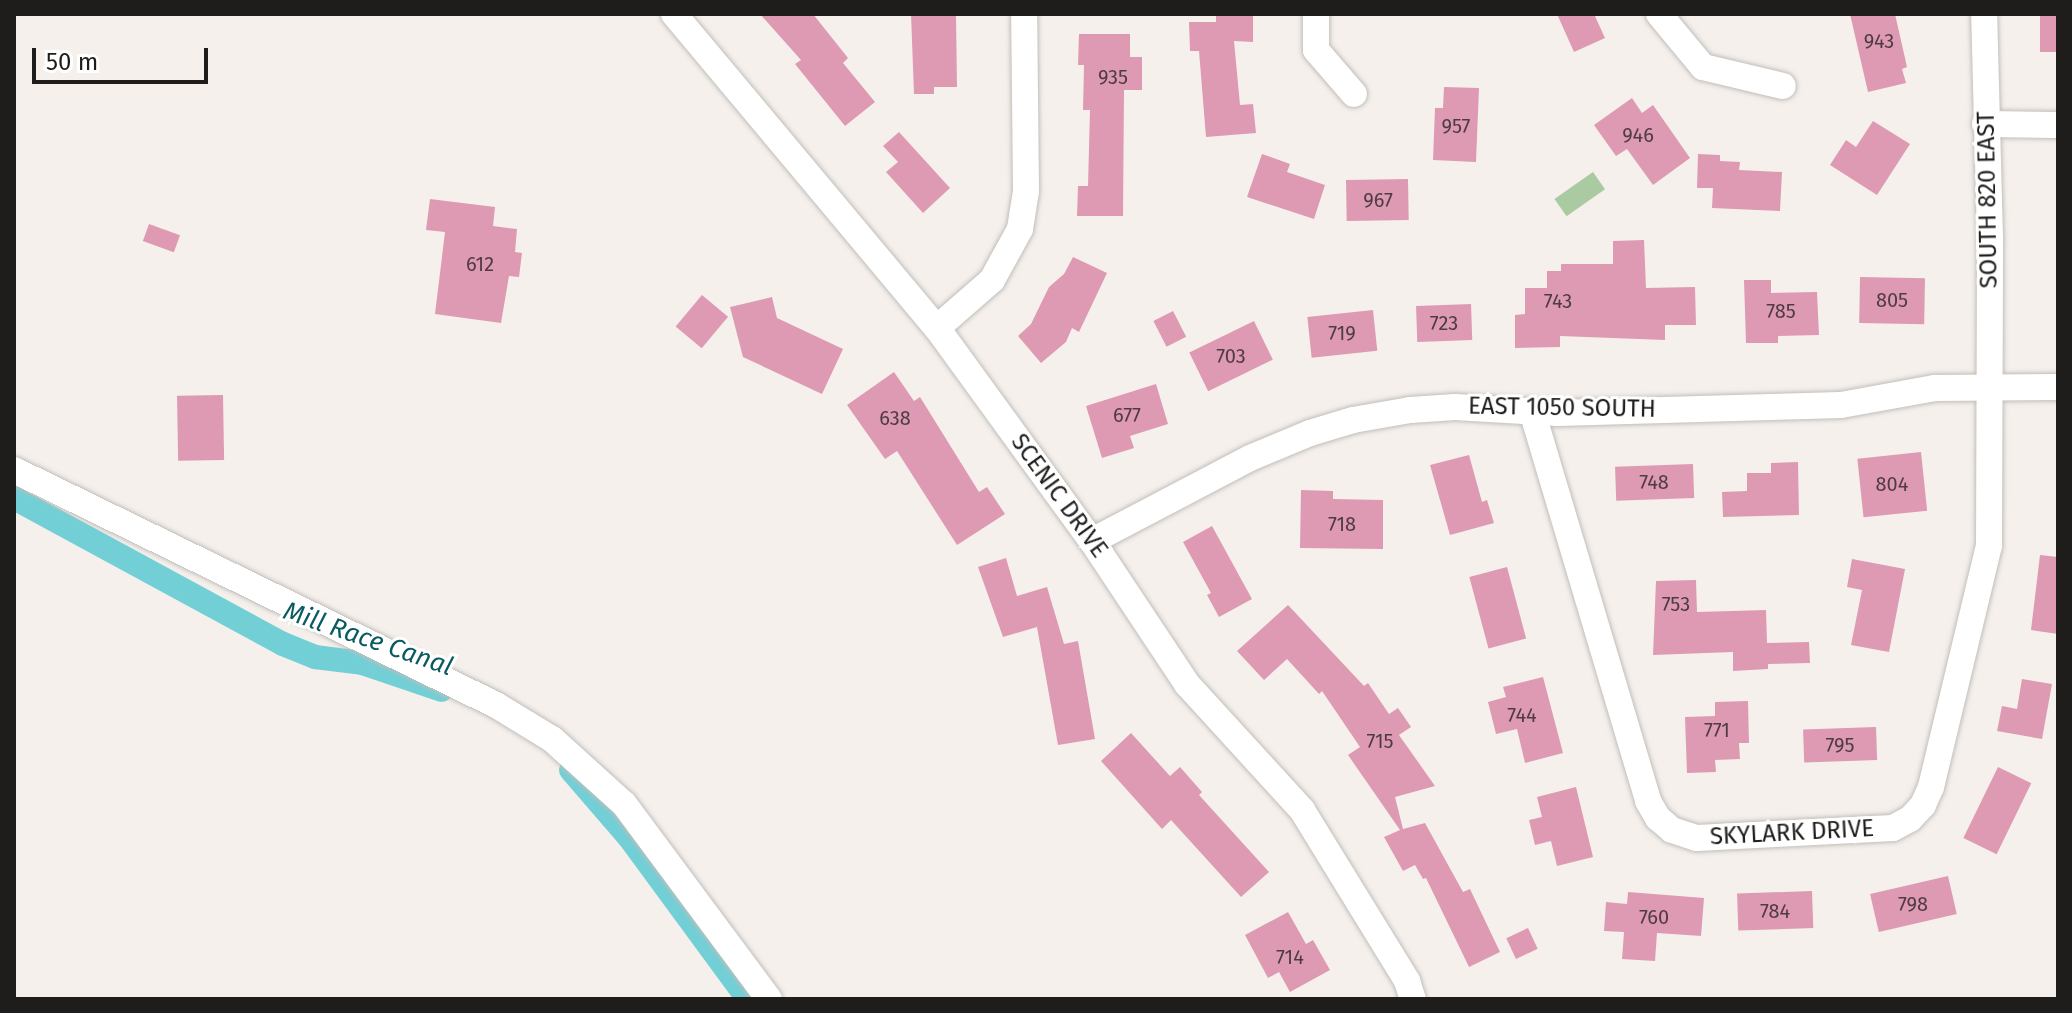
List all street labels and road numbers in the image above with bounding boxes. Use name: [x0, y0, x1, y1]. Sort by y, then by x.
street label: SOUTH 820 EAST: [1972, 111, 2004, 289]
street label: EAST 1050 SOUTH: [1468, 392, 1656, 424]
street label: SCENIC DRIVE: [1004, 429, 1114, 563]
street label: SKYLARK DRIVE: [1709, 814, 1875, 852]

